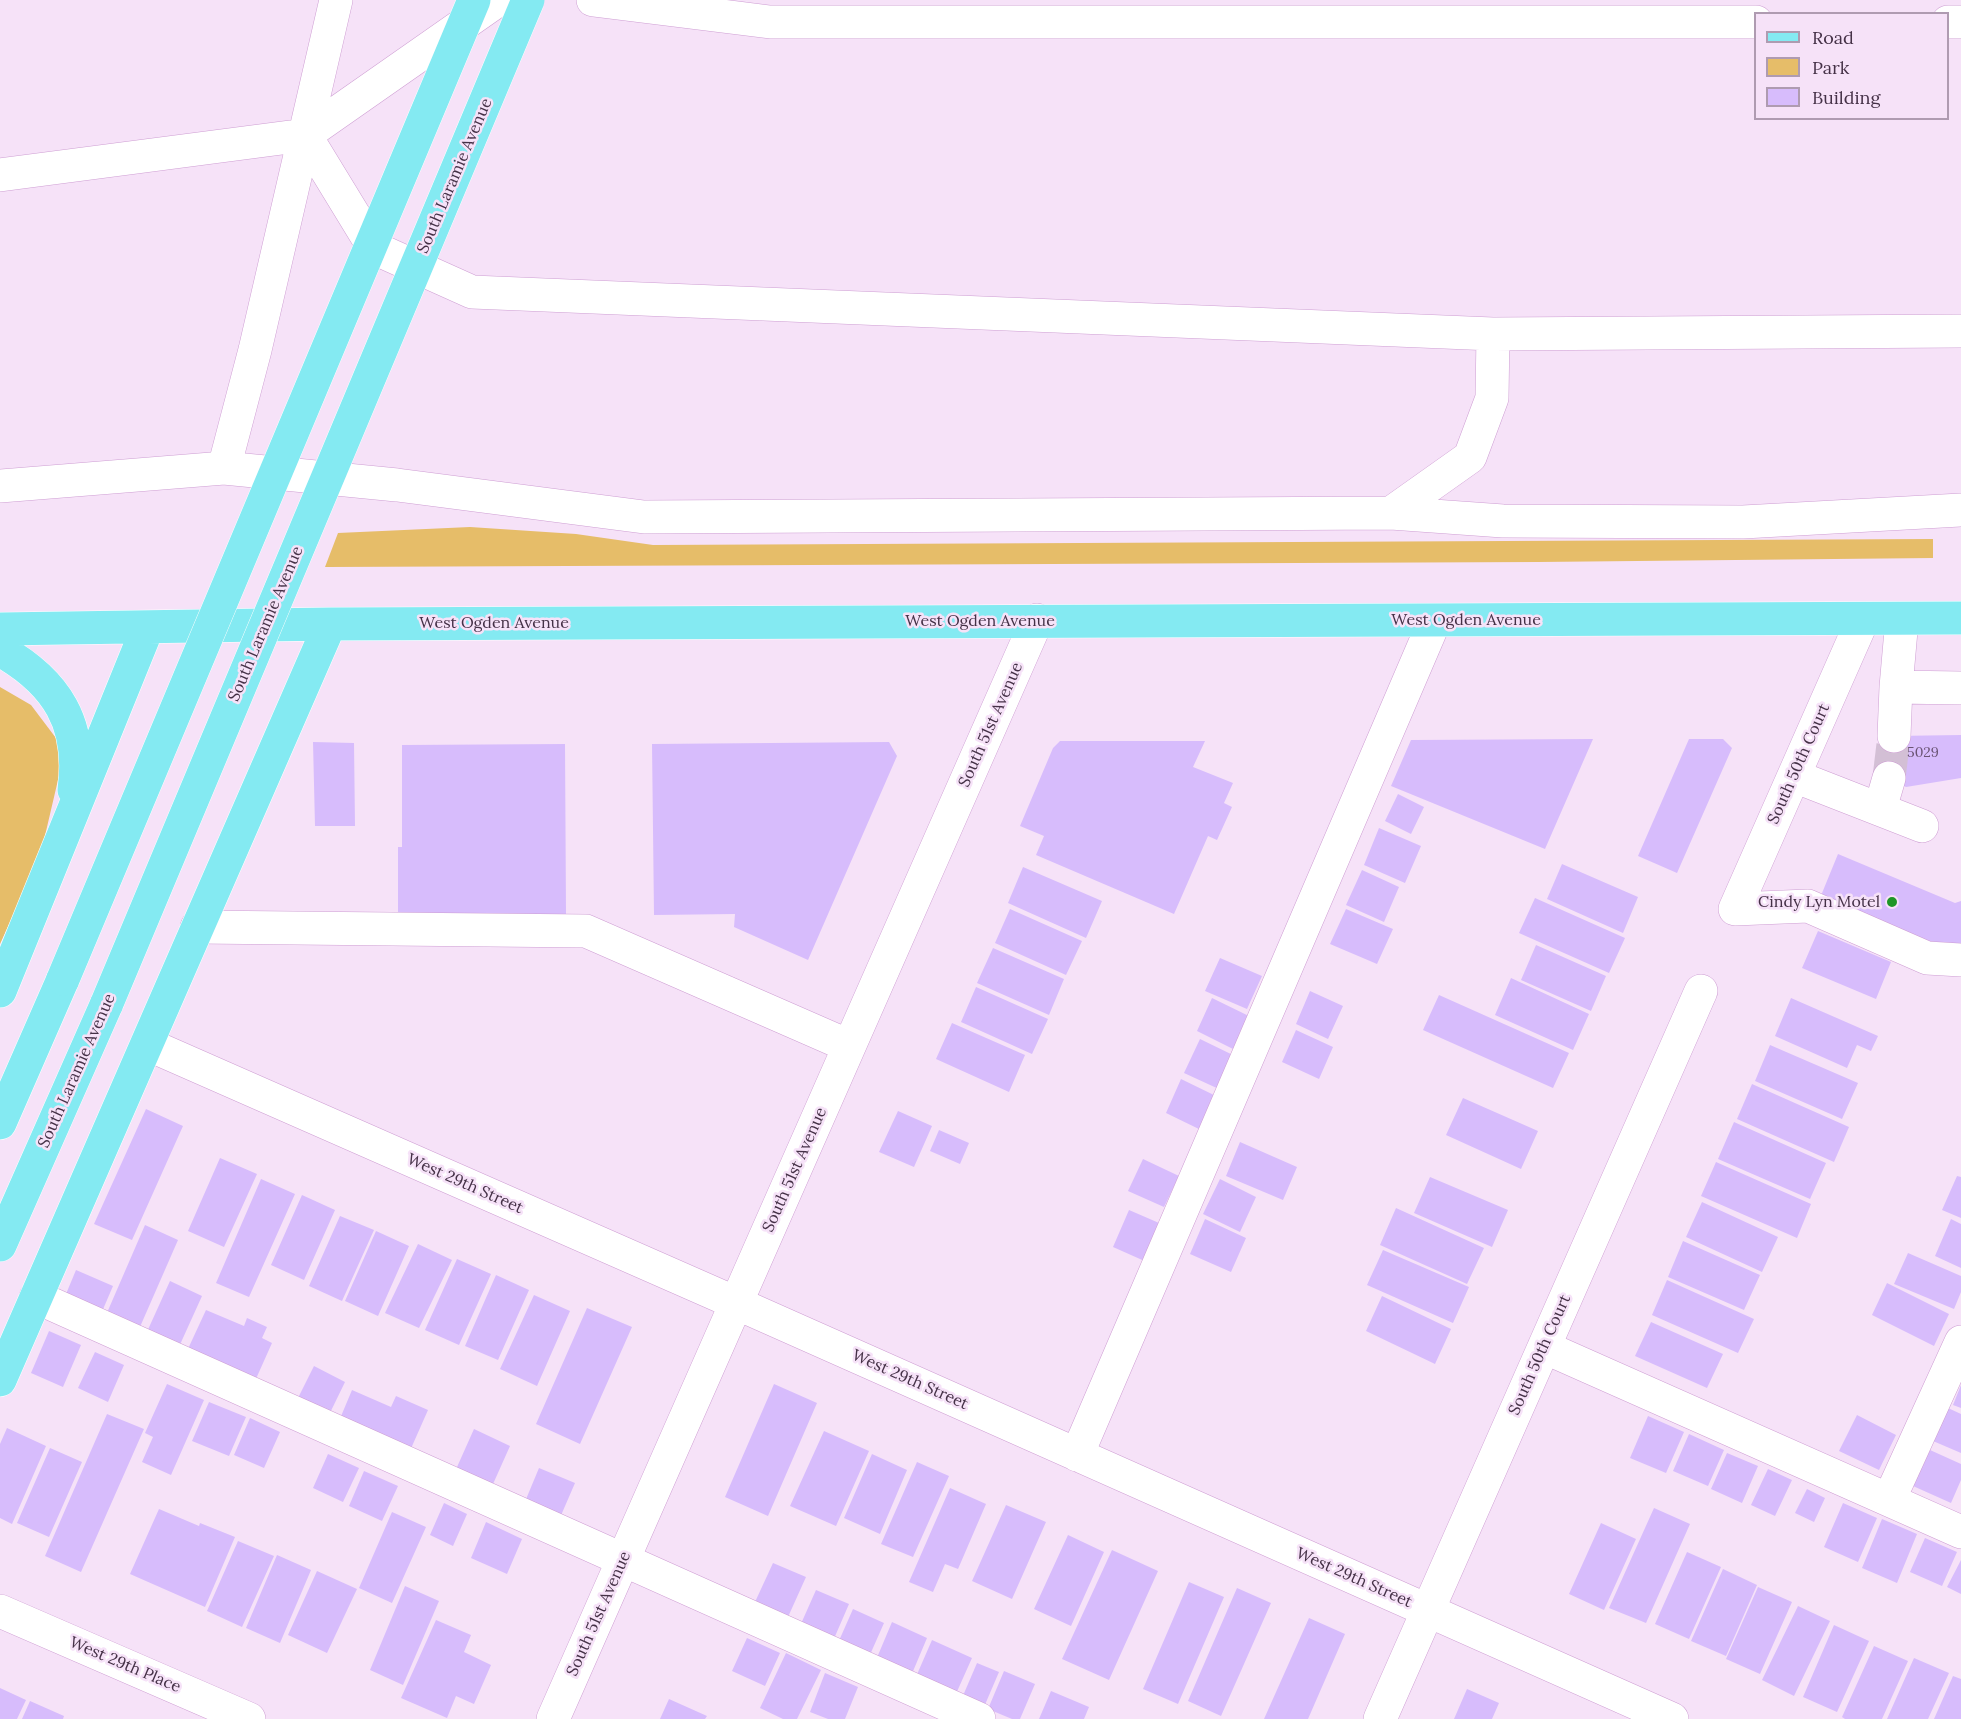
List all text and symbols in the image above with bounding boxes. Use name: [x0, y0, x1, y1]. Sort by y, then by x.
legend: [1754, 12, 1949, 120]
text: Road: [1812, 26, 1854, 49]
text: Park: [1812, 56, 1849, 79]
text: Building: [1812, 86, 1880, 109]
street label: South Laramie Avenue: [414, 95, 496, 257]
street label: South Laramie Avenue: [225, 543, 307, 705]
street label: West Ogden Avenue: [1391, 610, 1541, 630]
street label: West Ogden Avenue: [905, 611, 1055, 631]
street label: West Ogden Avenue: [419, 613, 569, 633]
street label: South 51st Avenue: [955, 660, 1027, 790]
street label: South 50th Court: [1764, 701, 1834, 827]
house number: 5029: [1907, 745, 1939, 761]
place label: Cindy Lyn Motel: [1758, 892, 1880, 912]
marker: Cindy Lyn Motel: [1885, 895, 1899, 909]
street label: South Laramie Avenue: [34, 991, 120, 1151]
street label: South 51st Avenue: [759, 1105, 831, 1235]
street label: West 29th Street: [404, 1150, 526, 1218]
street label: South 50th Court: [1505, 1292, 1575, 1418]
street label: West 29th Street: [849, 1346, 971, 1414]
street label: West 29th Street: [1293, 1544, 1415, 1612]
street label: South 51st Avenue: [563, 1549, 635, 1679]
street label: West 29th Place: [67, 1633, 183, 1697]

